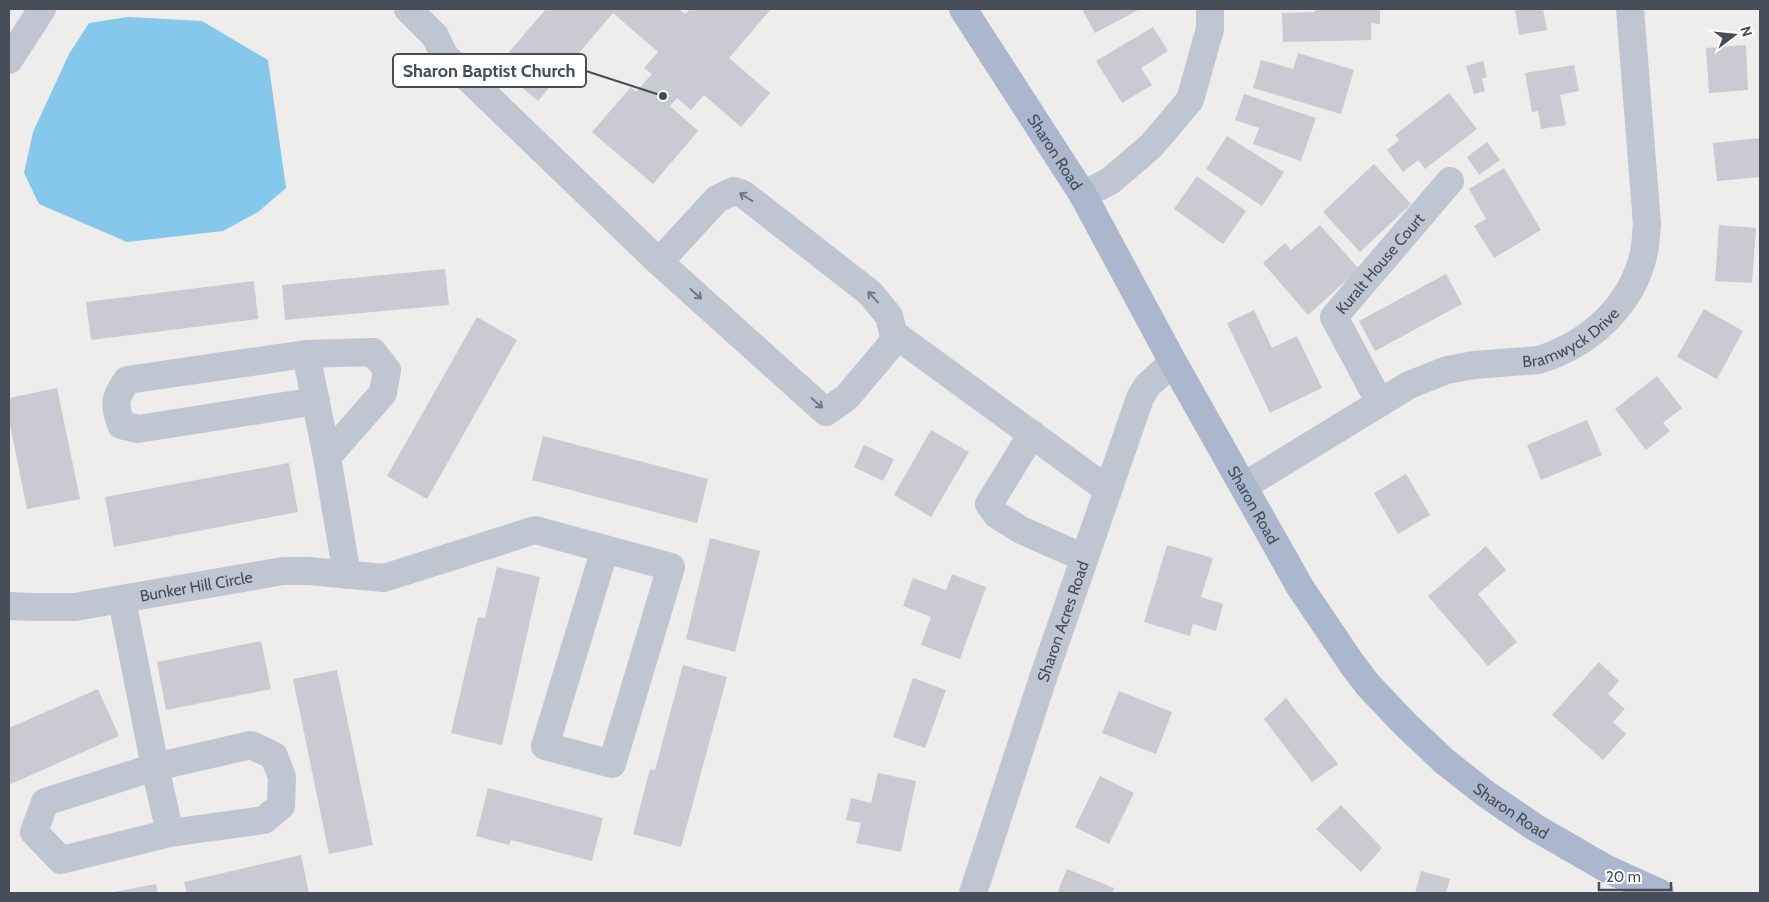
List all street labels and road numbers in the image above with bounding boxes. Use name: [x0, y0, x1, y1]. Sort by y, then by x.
street label: Sharon Road: [1024, 110, 1087, 193]
street label: Kuralt House Court: [1331, 209, 1428, 318]
street label: Bramwyck Drive: [1522, 303, 1623, 371]
street label: Sharon Road: [1224, 462, 1283, 547]
street label: Sharon Acres Road: [1033, 558, 1092, 684]
street label: Bunker Hill Circle: [138, 567, 254, 605]
street label: Sharon Road: [1470, 779, 1552, 843]

